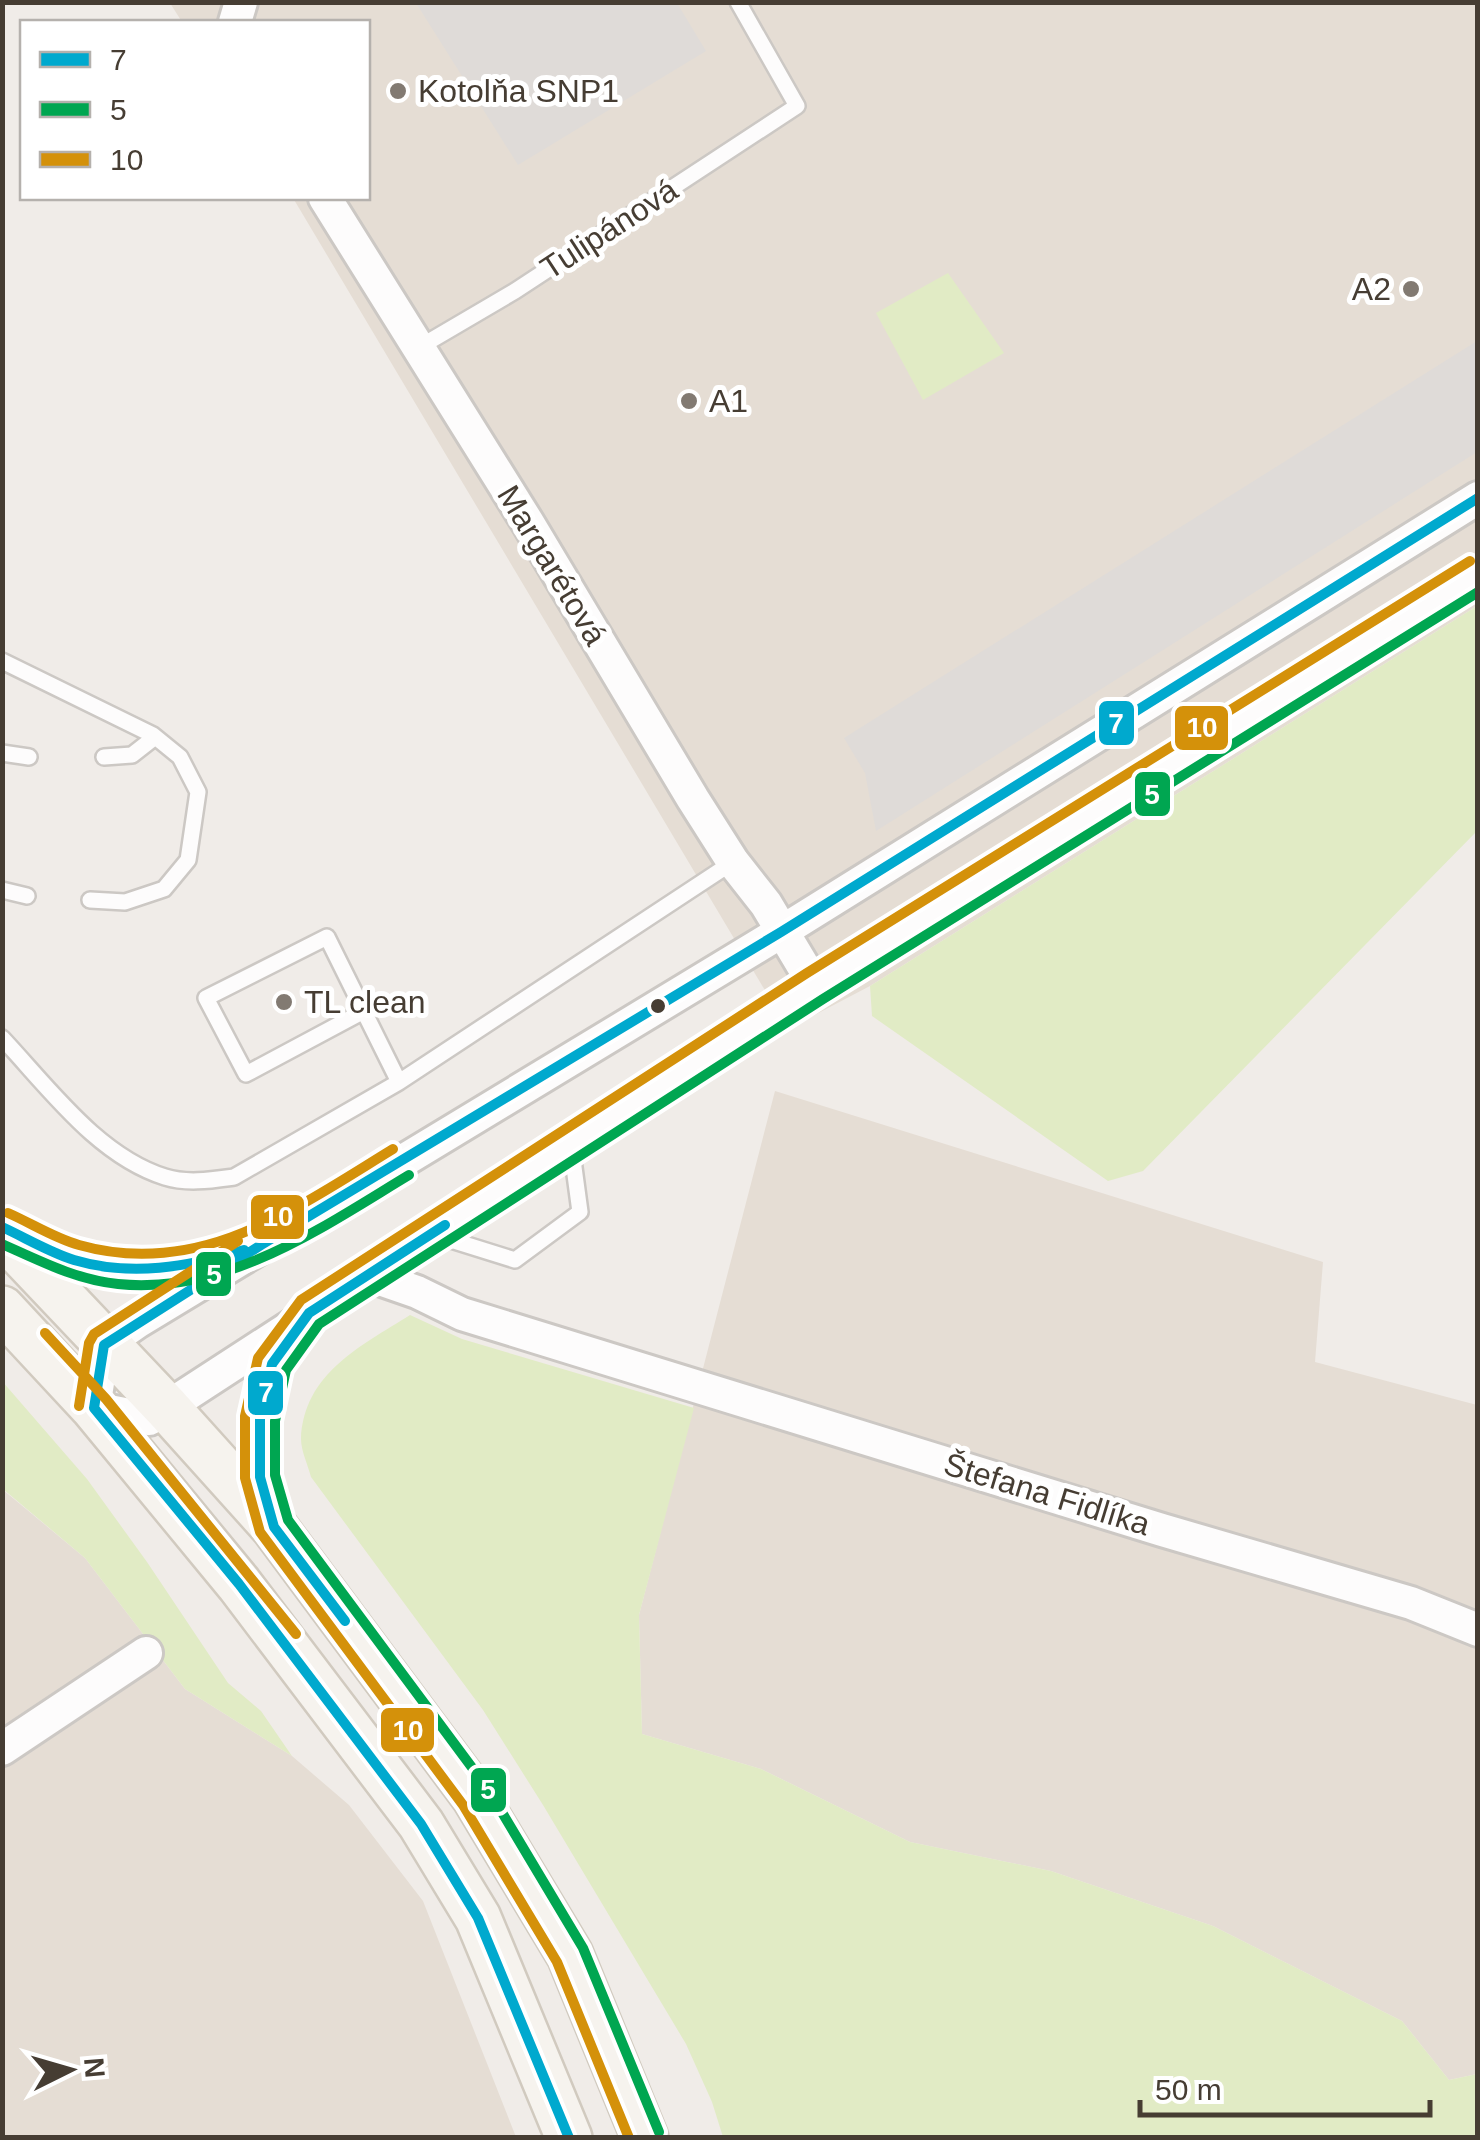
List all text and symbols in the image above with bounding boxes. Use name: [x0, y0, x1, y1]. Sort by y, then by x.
legend: [20, 20, 370, 200]
text: 7: [110, 43, 127, 76]
place label: Kotolňa SNP1: [418, 73, 619, 109]
marker: Kotolňa SNP1: [387, 80, 409, 102]
text: 5: [110, 93, 127, 126]
text: 10: [110, 143, 143, 176]
street label: Tulipánová: [534, 171, 684, 286]
place label: A2: [1352, 271, 1391, 307]
marker: A2: [1400, 278, 1422, 300]
place label: A1: [709, 383, 748, 419]
marker: A1: [678, 390, 700, 412]
street label: Margarétová: [490, 479, 614, 651]
line badge: 7: [1097, 699, 1136, 747]
line badge: 10: [1173, 704, 1230, 752]
text: 7: [1108, 708, 1124, 739]
text: 10: [1186, 712, 1218, 743]
line badge: 5: [1133, 770, 1172, 818]
text: 5: [1144, 779, 1160, 810]
place label: TL clean: [304, 984, 426, 1020]
marker: TL clean: [273, 991, 295, 1013]
unlabelled marker: [648, 996, 668, 1016]
line badge: 10: [249, 1193, 306, 1241]
text: 10: [262, 1201, 294, 1232]
line badge: 5: [194, 1250, 233, 1298]
text: 5: [206, 1259, 222, 1290]
line badge: 7: [246, 1369, 285, 1417]
text: 7: [258, 1377, 274, 1408]
street label: Štefana Fidlíka: [940, 1446, 1155, 1542]
line badge: 10: [379, 1706, 436, 1754]
text: 10: [392, 1715, 424, 1746]
line badge: 5: [469, 1766, 508, 1814]
text: 5: [480, 1774, 496, 1805]
north arrow: [20, 2020, 120, 2120]
scale bar: [1140, 2055, 1430, 2117]
text: N: [78, 2056, 111, 2079]
text: 50 m: [1155, 2073, 1222, 2106]

